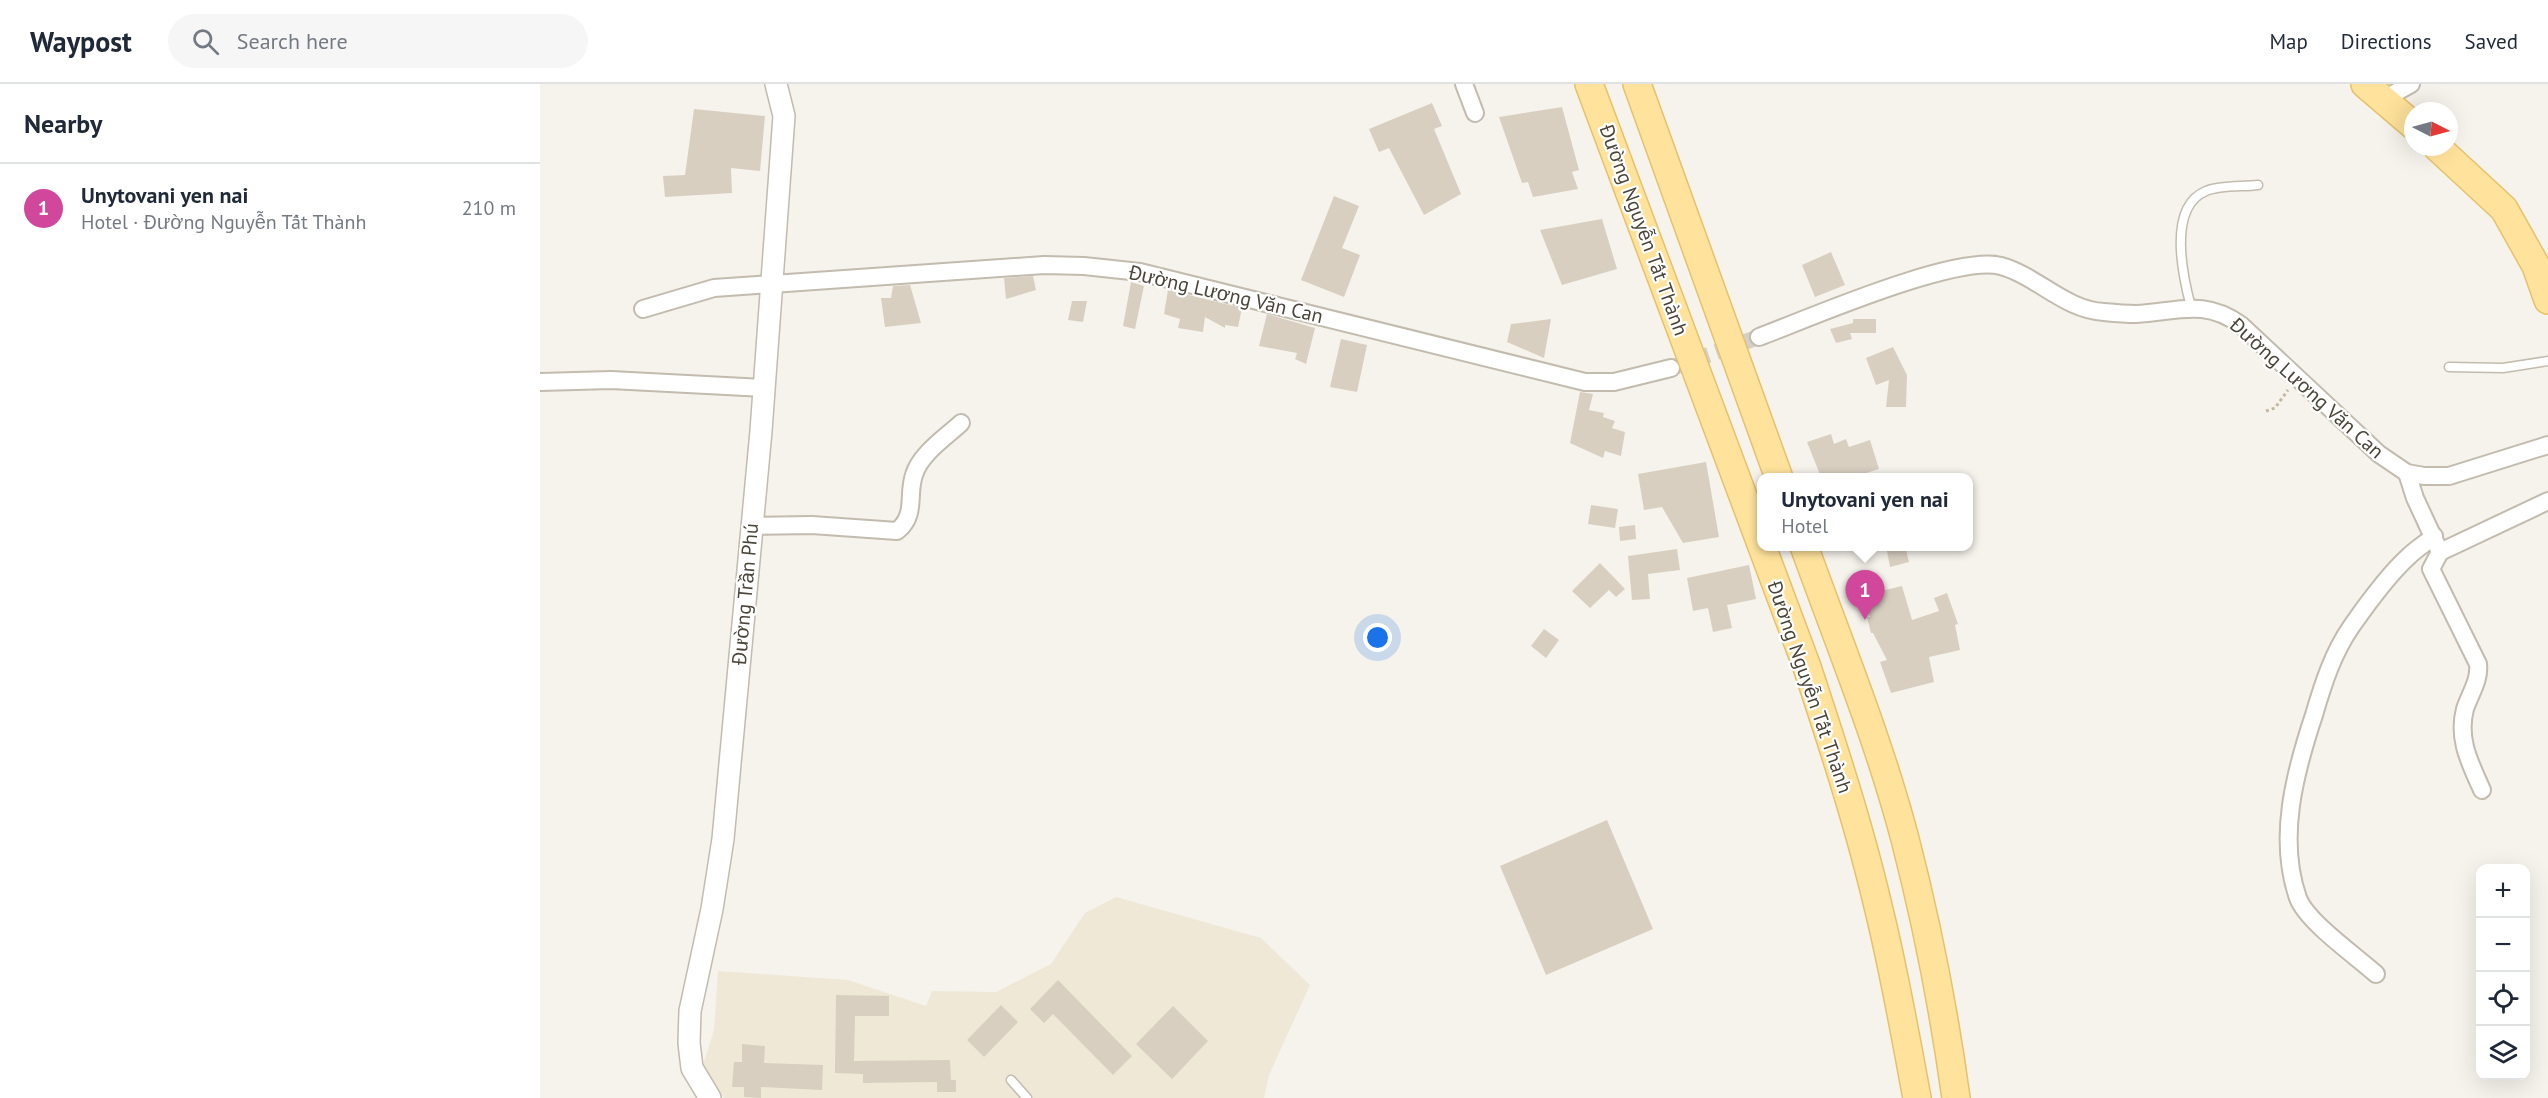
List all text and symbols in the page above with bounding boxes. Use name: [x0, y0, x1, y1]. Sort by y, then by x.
search box: [168, 14, 588, 68]
text: Waypost: [30, 23, 132, 60]
icon: search: [189, 25, 222, 58]
text: Search here: [237, 27, 348, 55]
text: Map: [2269, 28, 2308, 55]
text: Directions: [2341, 28, 2432, 55]
text: Saved: [2465, 28, 2518, 55]
north arrow: [2404, 102, 2458, 156]
text: Nearby: [24, 107, 102, 140]
street label: Đường Nguyễn Tất Thành: [1593, 120, 1694, 339]
text: Unytovani yen nai: [81, 181, 248, 209]
text: 1: [38, 195, 49, 221]
text: 210 m: [462, 195, 516, 221]
text: Hotel · Đường Nguyễn Tất Thành: [81, 209, 366, 235]
street label: Đường Lương Văn Can: [1125, 259, 1326, 329]
street label: Đường Lương Văn Can: [2224, 311, 2389, 464]
popup: [1757, 473, 1973, 551]
text: Unytovani yen nai: [1781, 485, 1949, 513]
text: Hotel: [1781, 513, 1828, 539]
street label: Đường Trần Phú: [726, 522, 764, 667]
pin: 1: [1846, 570, 1884, 620]
street label: Đường Nguyễn Tất Thành: [1761, 577, 1859, 796]
your location: [1363, 623, 1392, 652]
map controls: [2476, 864, 2530, 1080]
button: +: [2476, 864, 2530, 918]
button: −: [2476, 918, 2530, 972]
button: locate: [2476, 972, 2530, 1026]
button: layers: [2476, 1026, 2530, 1080]

